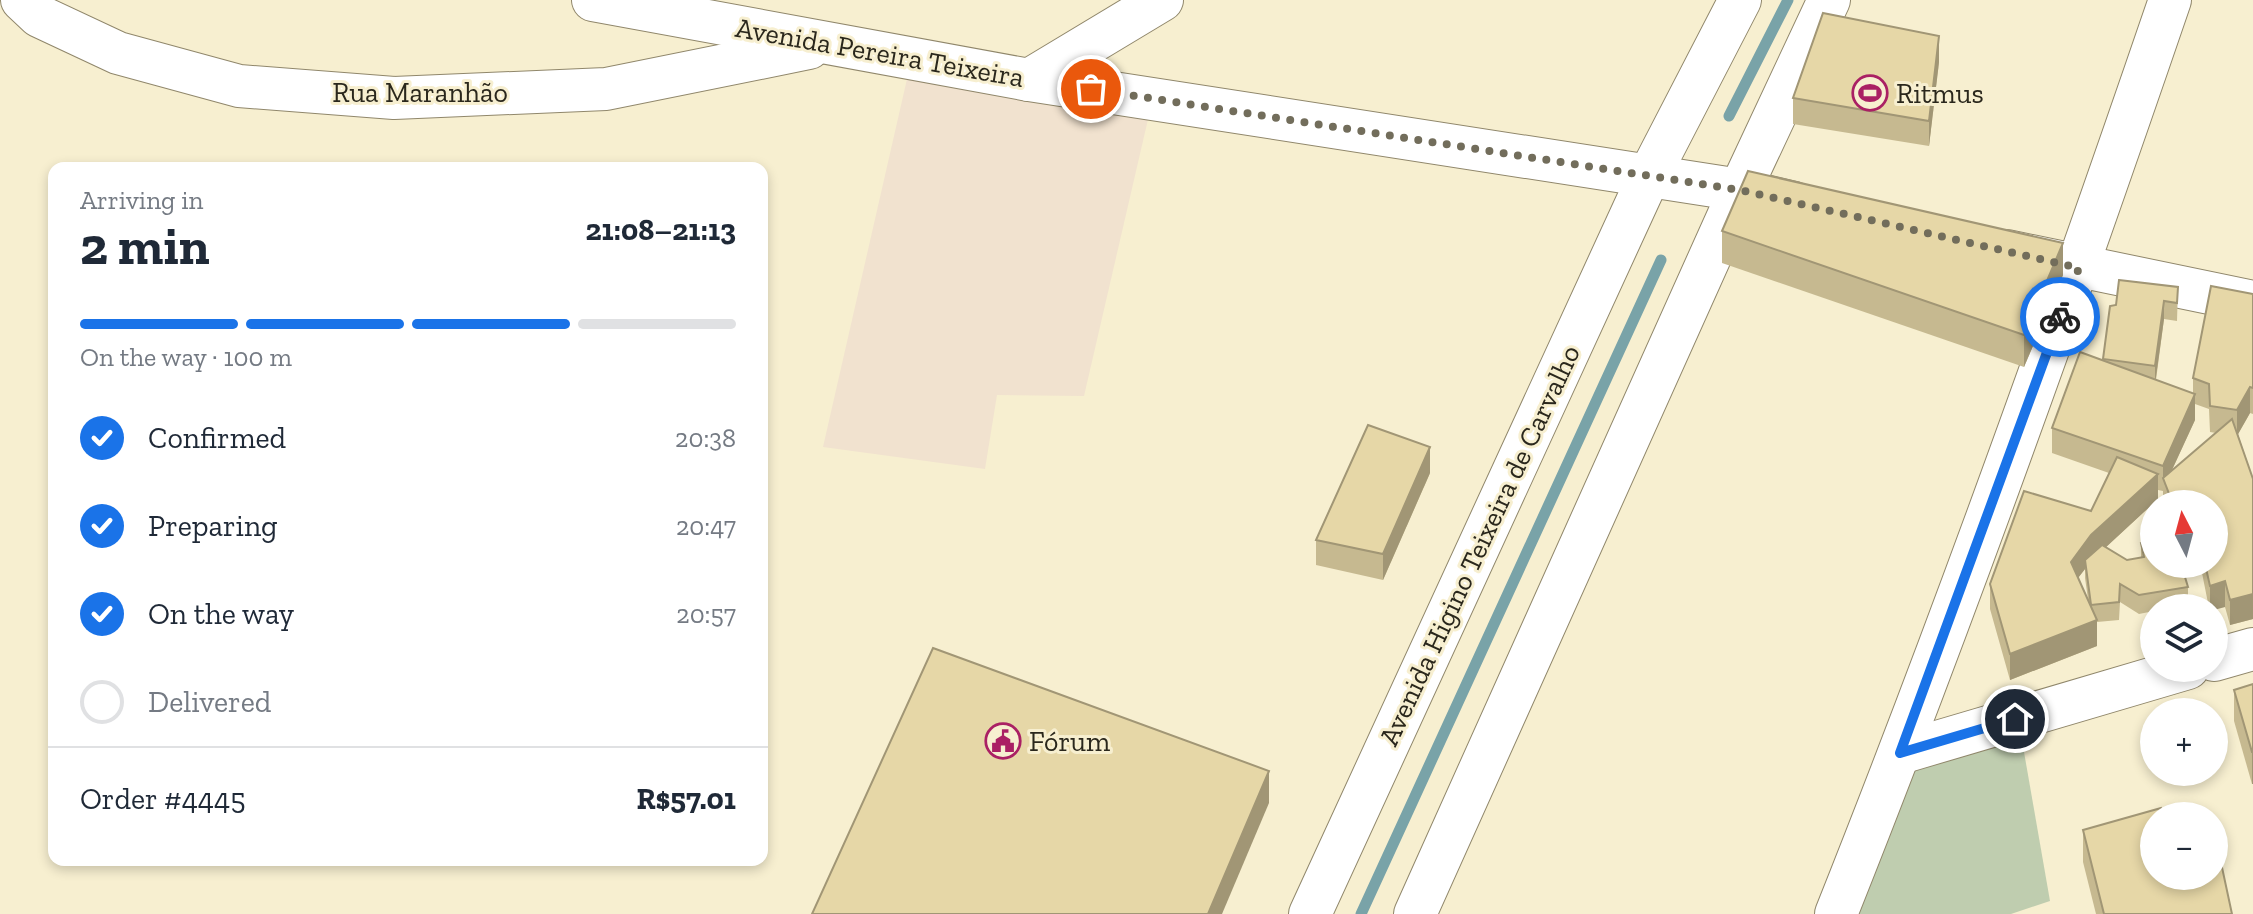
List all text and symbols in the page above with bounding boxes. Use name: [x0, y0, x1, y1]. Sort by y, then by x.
street label: Avenida Pereira Teixeira: [733, 11, 1027, 94]
pin: [1057, 55, 1125, 123]
icon: bag: [1069, 67, 1113, 111]
sports icon: Ritmus: [1851, 74, 1889, 112]
street label: Rua Maranhão: [332, 76, 508, 109]
place label: Ritmus: [1896, 77, 1984, 110]
text: Arriving in: [80, 184, 203, 216]
text: 21:08–21:13: [585, 212, 736, 248]
text: 2 min: [80, 215, 210, 277]
courier: [2020, 277, 2100, 357]
icon: bike: [2038, 295, 2082, 339]
street label: Avenida Higino Teixeira de Carvalho: [1372, 340, 1587, 751]
text: On the way · 100 m: [80, 341, 292, 373]
icon: check: [80, 416, 124, 460]
text: Confirmed: [148, 420, 286, 456]
text: 20:38: [675, 422, 736, 454]
north arrow: [2140, 490, 2228, 578]
map controls: [2140, 490, 2228, 890]
icon: check: [80, 504, 124, 548]
text: Preparing: [148, 508, 278, 544]
text: 20:47: [676, 510, 736, 542]
icon: check: [80, 592, 124, 636]
button: layers: [2140, 594, 2228, 682]
text: On the way: [148, 596, 294, 632]
text: 20:57: [676, 598, 736, 630]
text: Delivered: [148, 684, 271, 720]
pin: [1981, 685, 2049, 753]
icon: home: [1993, 697, 2037, 741]
button: +: [2140, 698, 2228, 786]
public building icon: Fórum: [984, 722, 1022, 760]
place label: Fórum: [1029, 725, 1110, 758]
text: Order #4445: [80, 781, 246, 817]
text: R$57.01: [636, 781, 736, 817]
button: −: [2140, 802, 2228, 890]

